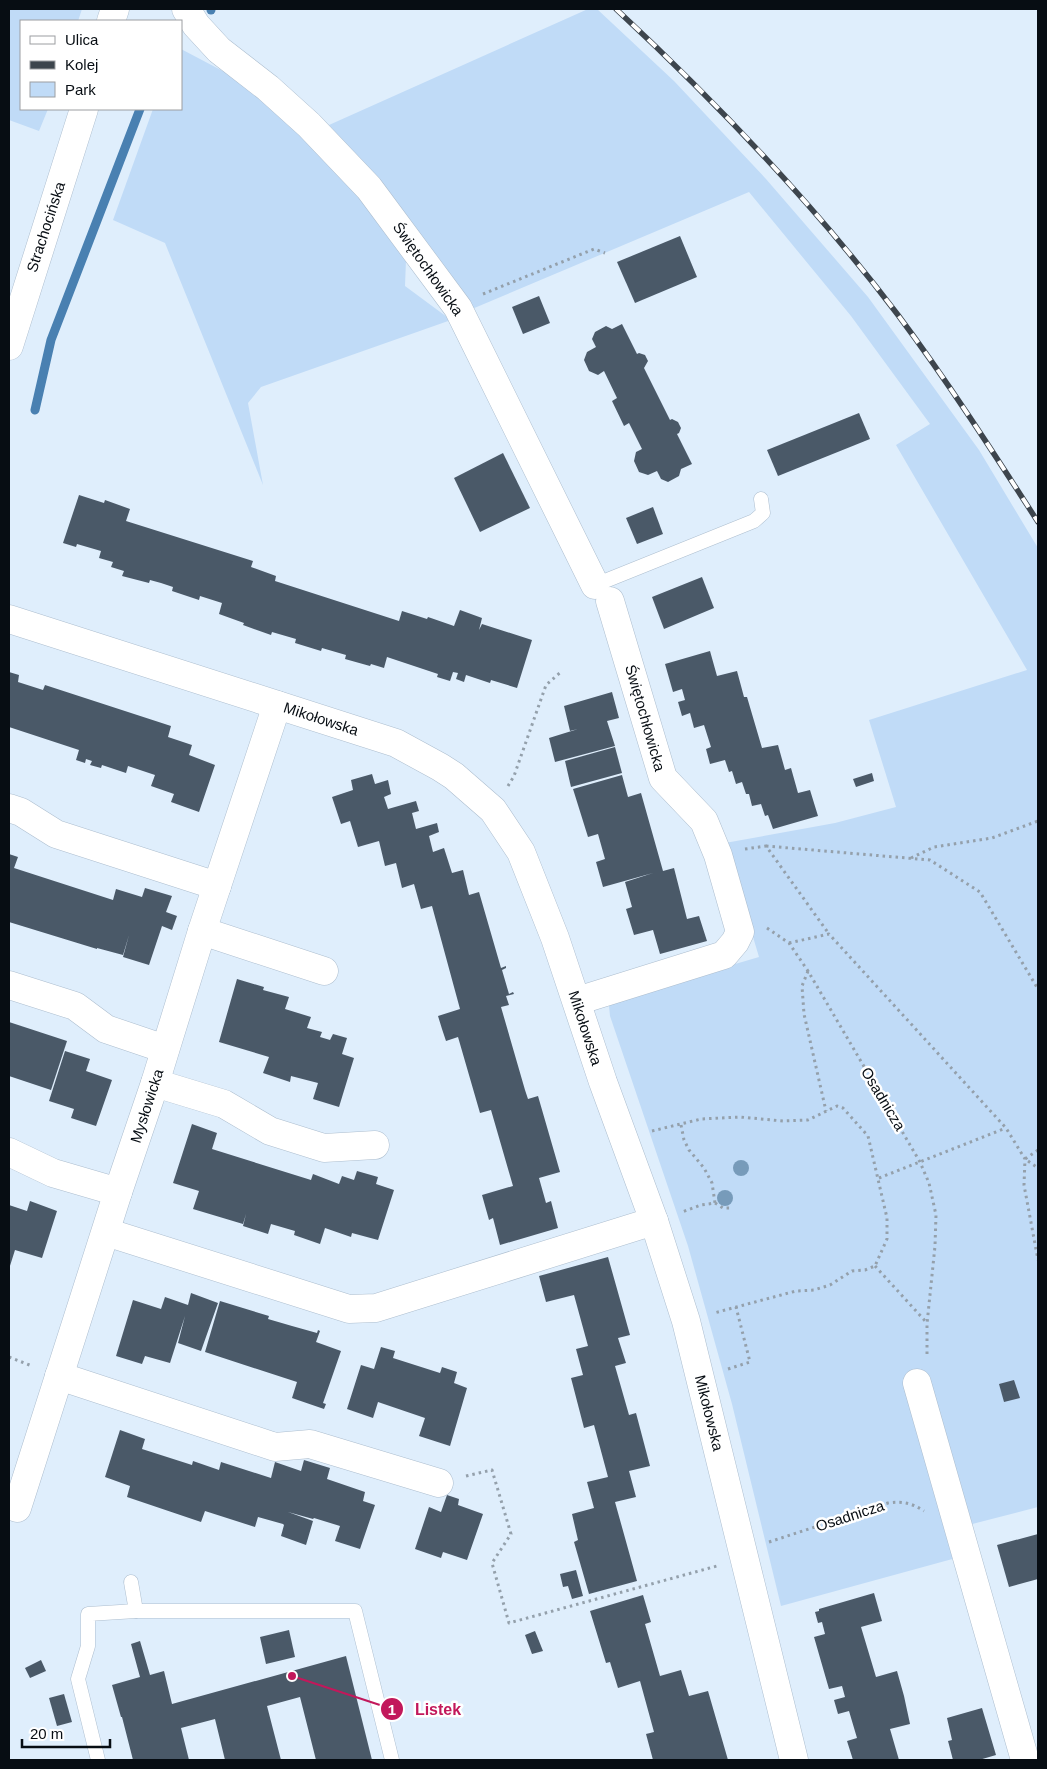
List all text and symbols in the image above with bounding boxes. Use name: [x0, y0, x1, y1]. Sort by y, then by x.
legend: [20, 20, 182, 110]
text: Ulica: [65, 31, 99, 48]
text: Kolej: [65, 56, 98, 73]
text: Park: [65, 81, 96, 98]
street label: Strachocińska: [23, 179, 68, 274]
street label: Świętochłowicka: [390, 219, 467, 319]
street label: Świętochłowicka: [622, 663, 669, 774]
street label: Mikołowska: [282, 698, 361, 739]
street label: Mikołowska: [565, 988, 606, 1068]
street label: Osadnicza: [858, 1064, 909, 1134]
street label: Mysłowicka: [127, 1066, 167, 1145]
street label: Mikołowska: [692, 1373, 727, 1453]
street label: Osadnicza: [814, 1496, 887, 1535]
callout: Listek: [380, 1694, 471, 1725]
text: 1: [388, 1701, 396, 1718]
text: Listek: [415, 1701, 461, 1718]
scale bar: [22, 1716, 110, 1748]
text: 20 m: [30, 1725, 63, 1742]

